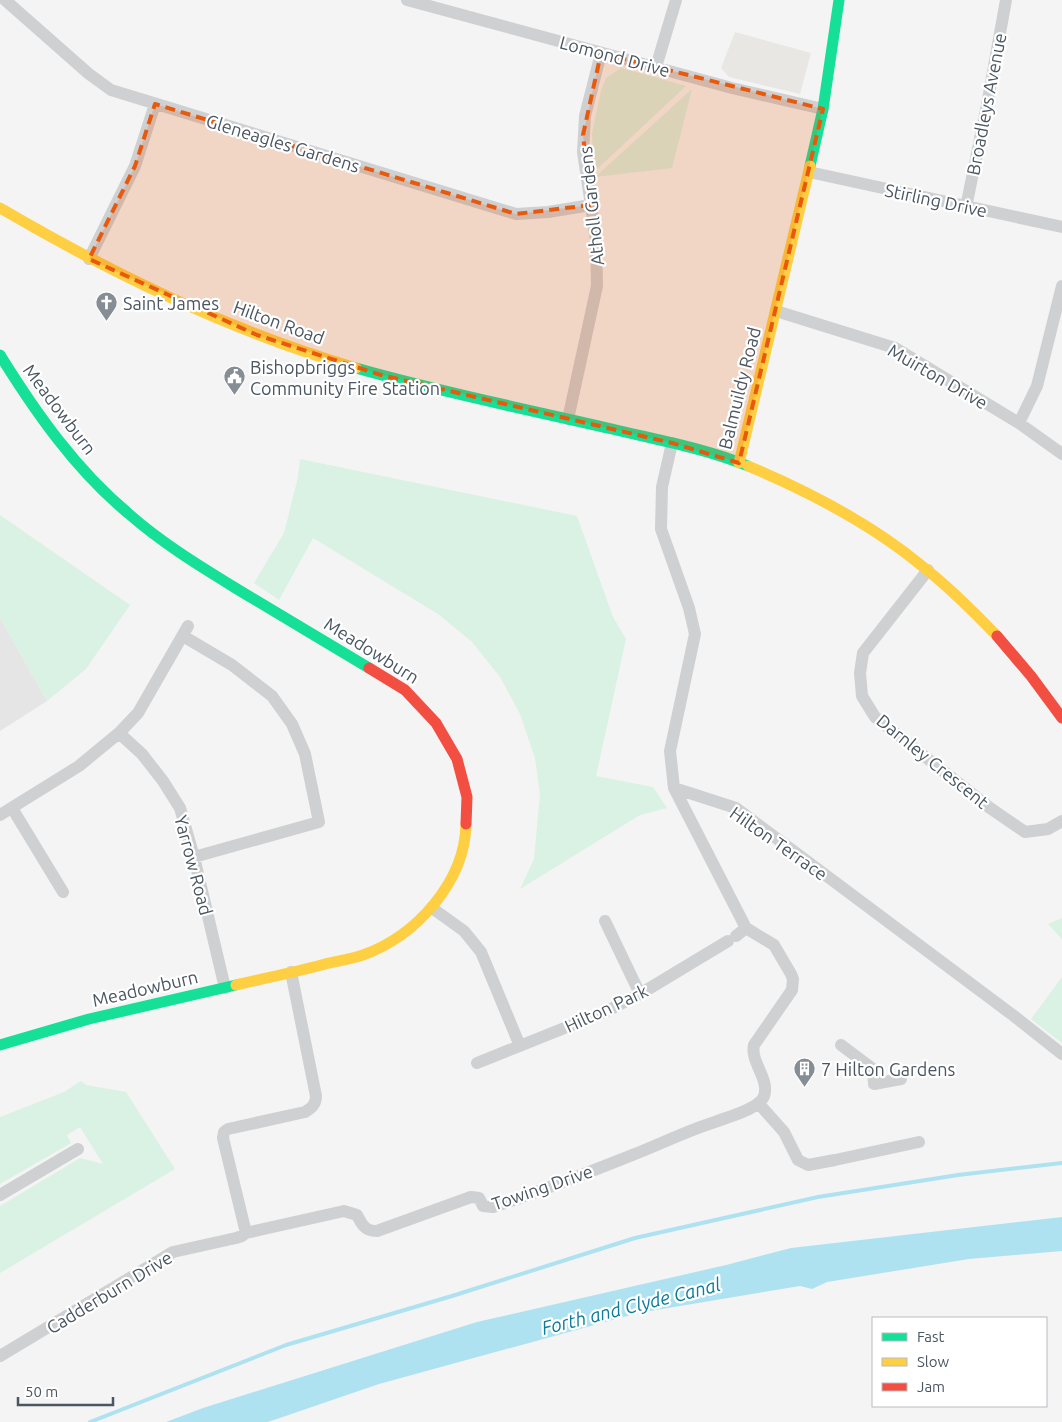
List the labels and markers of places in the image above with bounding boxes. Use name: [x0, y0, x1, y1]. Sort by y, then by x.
church icon: Saint James: [95, 291, 119, 322]
place label: Saint James: [123, 293, 219, 313]
place label: Bishopbriggs Community Fire Station: [250, 357, 440, 398]
public building icon: Bishopbriggs Community Fire Station: [222, 365, 246, 396]
building icon: 7 Hilton Gardens: [793, 1057, 817, 1088]
place label: 7 Hilton Gardens: [821, 1059, 956, 1079]

